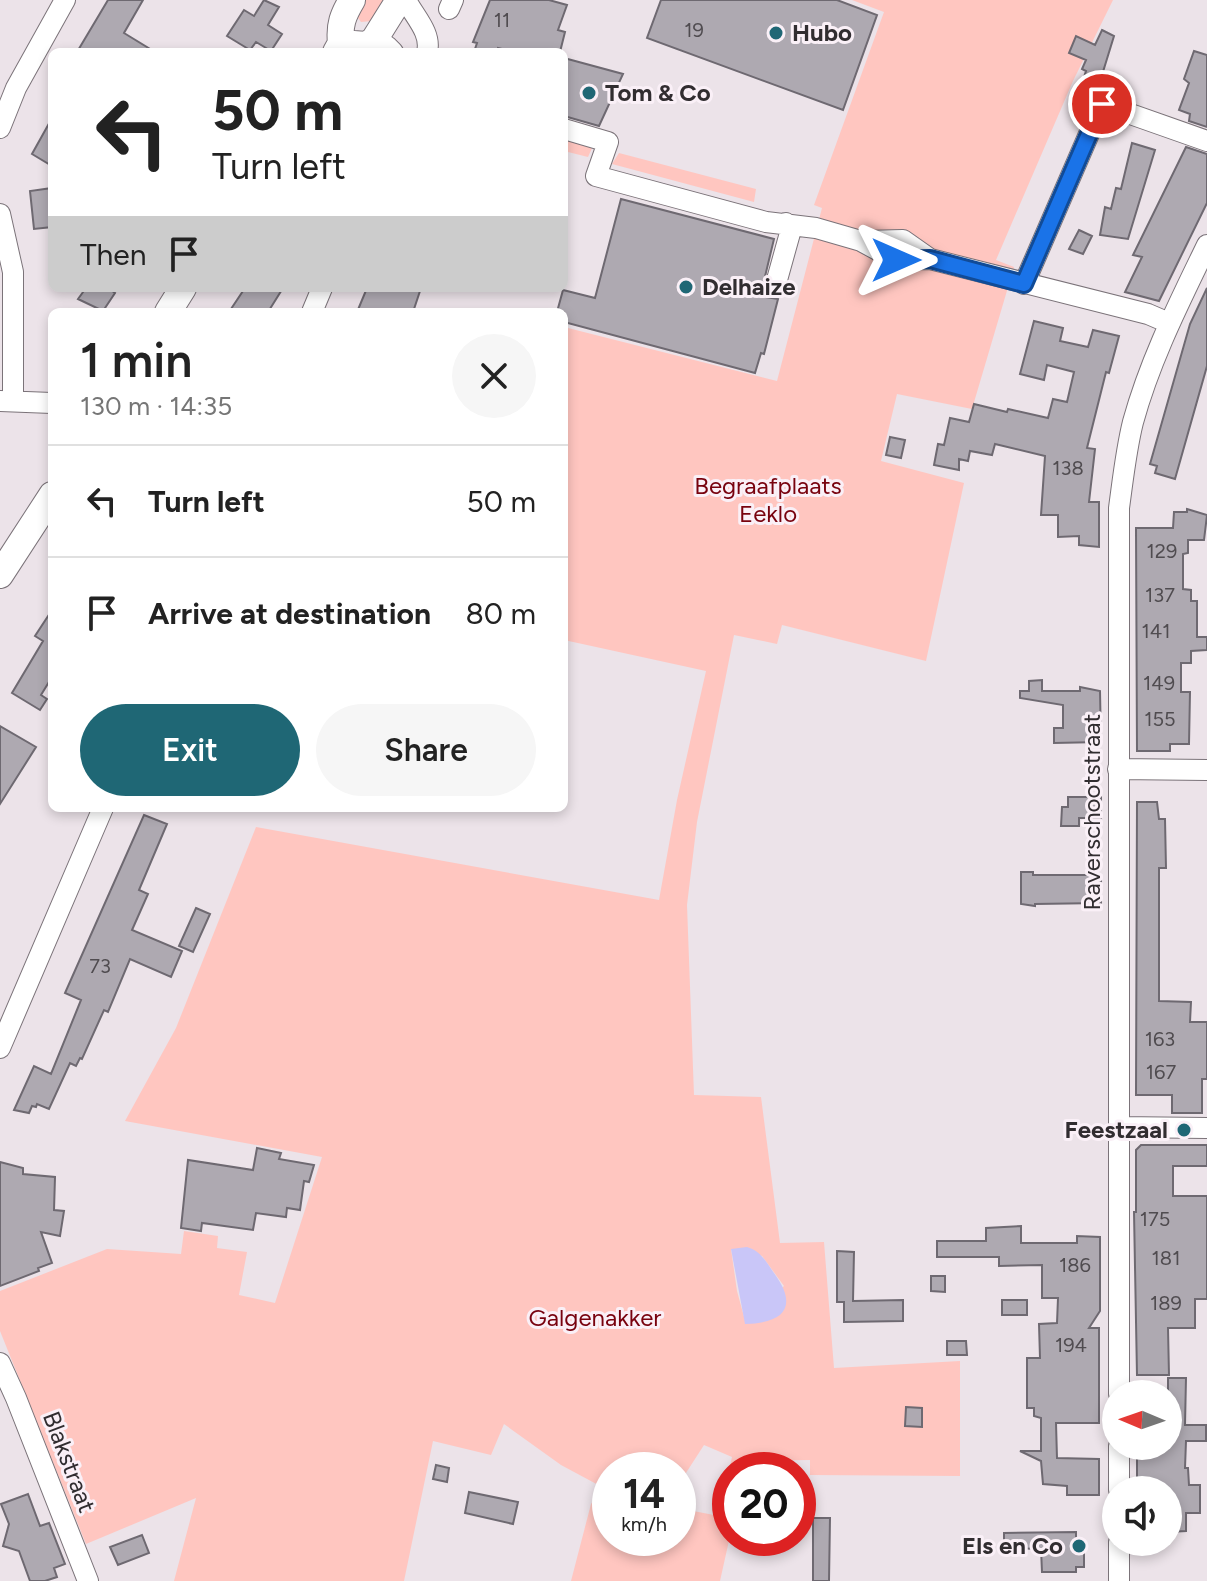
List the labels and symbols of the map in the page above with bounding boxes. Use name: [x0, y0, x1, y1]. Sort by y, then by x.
house number: 11: [494, 8, 510, 32]
house number: 19: [684, 18, 704, 42]
place label: Hubo: [792, 18, 852, 47]
marker: Hubo: [767, 24, 785, 42]
pin: [1068, 70, 1136, 138]
place label: Tom & Co: [605, 78, 711, 107]
marker: Tom & Co: [580, 84, 598, 102]
position arrow: [854, 218, 938, 302]
place label: Delhaize: [702, 272, 796, 301]
marker: Delhaize: [677, 278, 695, 296]
house number: 138: [1052, 456, 1084, 480]
park label: Begraafplaats Eeklo: [694, 471, 842, 528]
house number: 129: [1147, 539, 1177, 563]
house number: 137: [1145, 583, 1175, 607]
house number: 141: [1142, 619, 1170, 643]
house number: 149: [1143, 671, 1175, 695]
house number: 155: [1144, 707, 1176, 731]
street label: Raverschootstraat: [1077, 714, 1106, 910]
house number: 73: [89, 954, 111, 978]
house number: 163: [1145, 1027, 1175, 1051]
house number: 167: [1146, 1060, 1176, 1084]
place label: Feestzaal: [1065, 1115, 1168, 1144]
marker: Feestzaal: [1175, 1121, 1193, 1139]
house number: 175: [1140, 1207, 1170, 1231]
house number: 181: [1152, 1246, 1180, 1270]
house number: 186: [1059, 1253, 1091, 1277]
house number: 189: [1150, 1291, 1182, 1315]
park label: Galgenakker: [529, 1303, 661, 1332]
house number: 194: [1055, 1333, 1087, 1357]
north arrow: [1102, 1380, 1182, 1460]
street label: Blakstraat: [37, 1407, 102, 1516]
speed limit sign: 20: [712, 1452, 816, 1556]
place label: Els en Co: [962, 1531, 1063, 1560]
marker: Els en Co: [1070, 1537, 1088, 1555]

